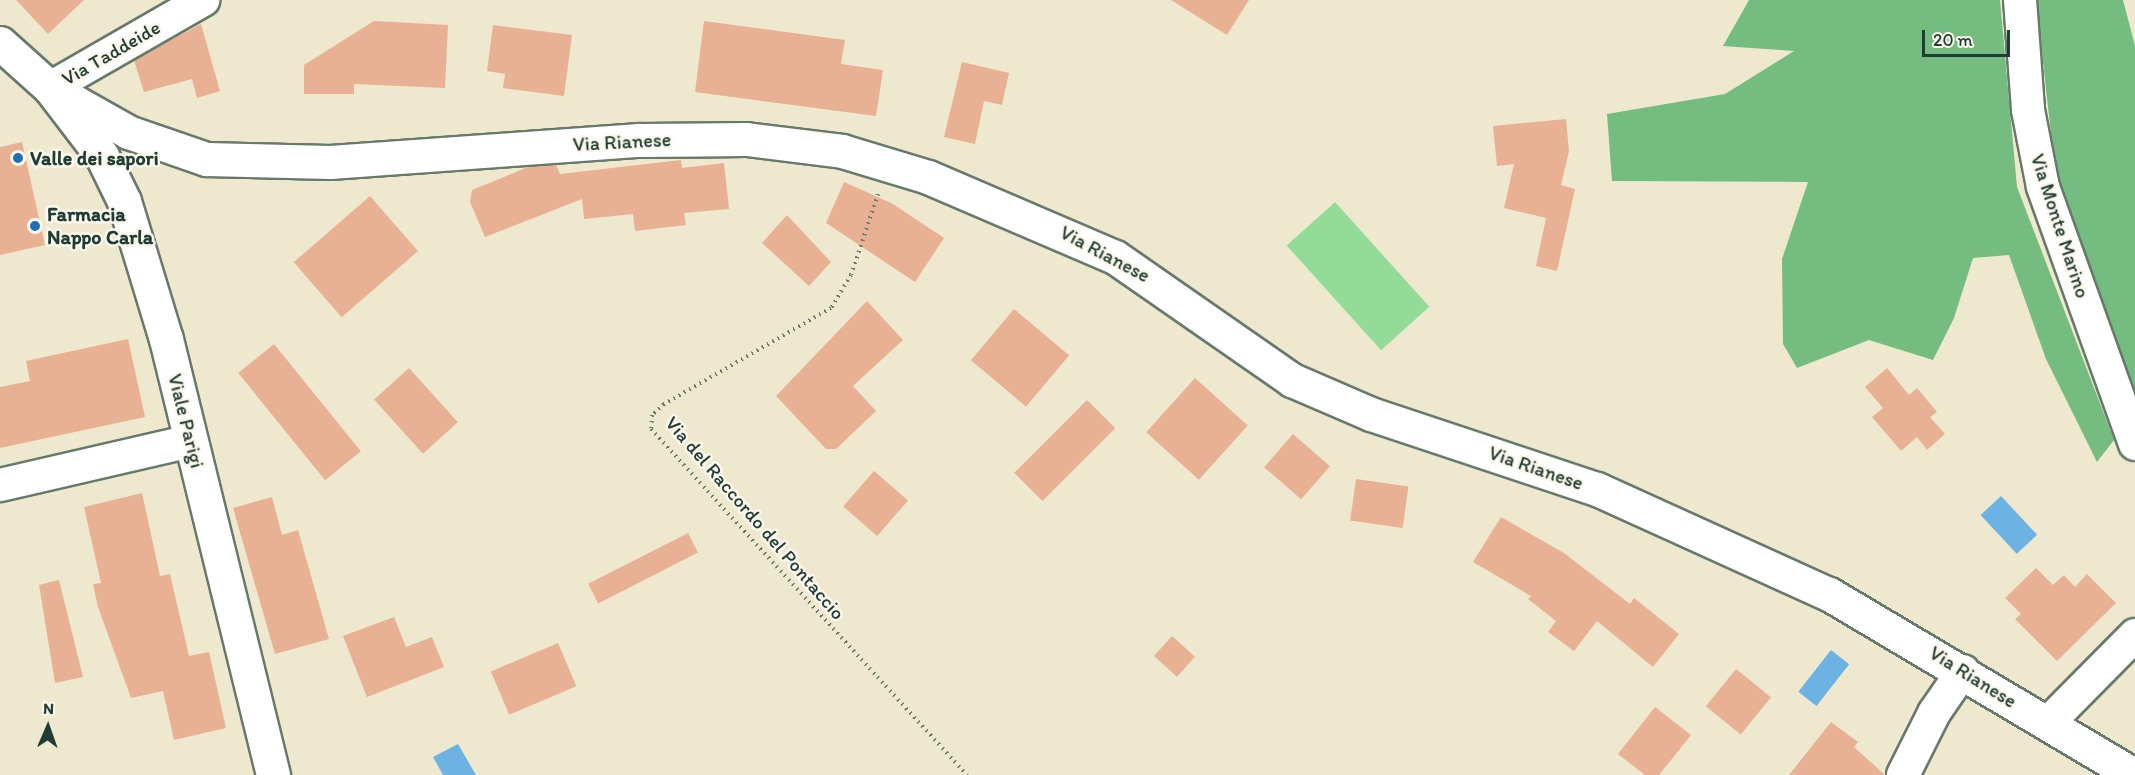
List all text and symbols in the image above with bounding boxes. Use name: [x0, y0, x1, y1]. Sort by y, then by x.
street label: Via Taddeide: [58, 16, 164, 90]
scale bar: [1925, 18, 2014, 56]
text: 20 m: [1933, 29, 1973, 51]
street label: Via Rianese: [573, 127, 671, 157]
place label: Valle dei sapori: [30, 146, 159, 170]
marker: Valle dei sapori: [11, 151, 25, 165]
street label: Via Monte Marino: [2025, 151, 2095, 301]
place label: Farmacia Nappo Carla: [47, 202, 153, 249]
marker: Farmacia Nappo Carla: [28, 219, 42, 233]
street label: Via Rianese: [1056, 220, 1154, 288]
street label: Viale Parigi: [163, 372, 209, 470]
street label: Via del Raccordo del Pontaccio: [660, 412, 850, 624]
street label: Via Rianese: [1486, 441, 1586, 495]
street label: Via Rianese: [1925, 641, 2021, 713]
north arrow: [18, 697, 78, 757]
text: N: [43, 699, 54, 718]

